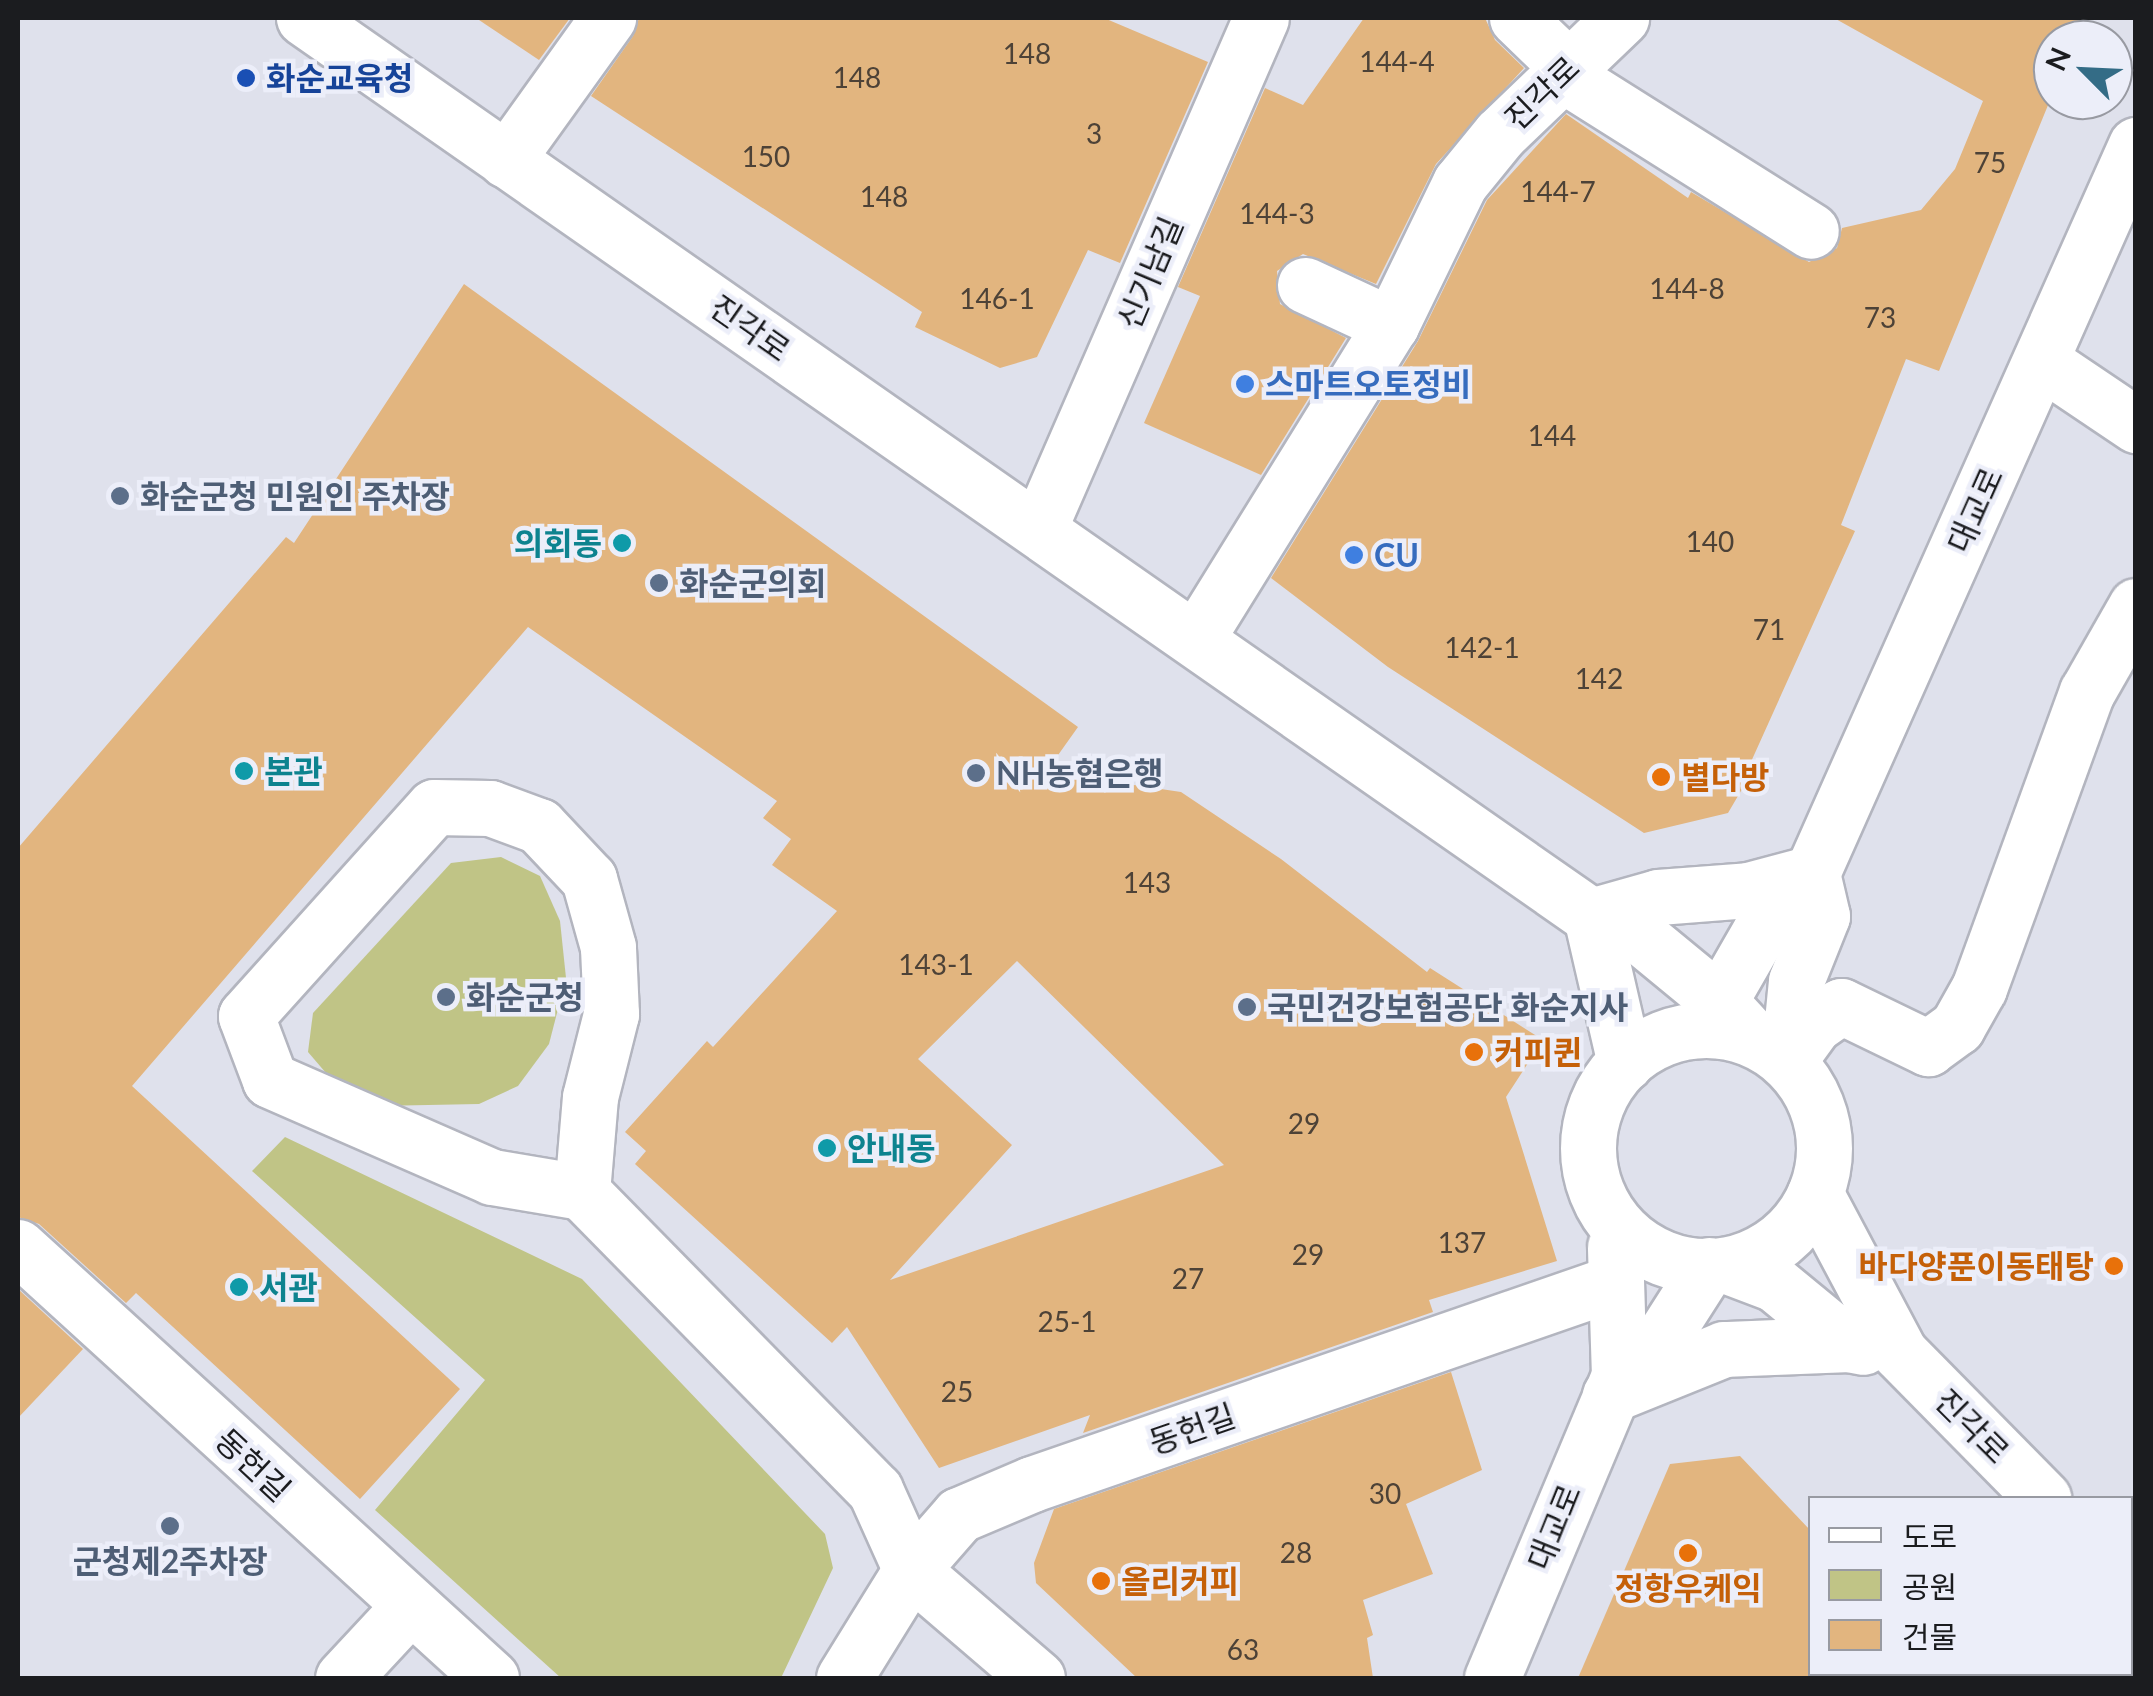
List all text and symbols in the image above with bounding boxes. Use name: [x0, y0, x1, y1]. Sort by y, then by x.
north arrow: [2033, 20, 2133, 120]
house number: 148: [1003, 36, 1051, 70]
text: N: [2037, 42, 2077, 75]
house number: 144-4: [1359, 44, 1435, 78]
street label: 진각로: [1497, 49, 1587, 137]
place label: 화순교육청: [266, 59, 413, 97]
house number: 148: [833, 60, 881, 94]
marker: 화순교육청: [235, 67, 257, 89]
house number: 3: [1086, 116, 1102, 150]
house number: 150: [742, 139, 790, 173]
house number: 75: [1974, 145, 2006, 179]
house number: 144-7: [1520, 174, 1596, 208]
house number: 148: [860, 179, 908, 213]
house number: 144-3: [1239, 196, 1315, 230]
street label: 신기남길: [1109, 211, 1191, 335]
house number: 144-8: [1649, 271, 1725, 305]
house number: 146-1: [959, 281, 1035, 315]
street label: 진각로: [703, 287, 797, 369]
house number: 73: [1864, 300, 1896, 334]
place label: 스마트오토정비: [1265, 365, 1471, 403]
marker: 스마트오토정비: [1234, 373, 1256, 395]
house number: 144: [1528, 418, 1576, 452]
street label: 대교로: [1939, 462, 2011, 558]
place label: 화순군청 민원인 주차장: [140, 477, 450, 515]
marker: 화순군청 민원인 주차장: [109, 485, 131, 507]
place label: 의회동: [514, 524, 602, 562]
house number: 140: [1686, 524, 1734, 558]
marker: 의회동: [611, 532, 633, 554]
place label: CU: [1374, 536, 1419, 574]
marker: CU: [1343, 544, 1365, 566]
place label: 화순군의회: [679, 564, 826, 602]
marker: 화순군의회: [648, 572, 670, 594]
house number: 71: [1753, 612, 1785, 646]
house number: 142-1: [1444, 630, 1520, 664]
house number: 142: [1575, 661, 1623, 695]
place label: 본관: [264, 752, 323, 790]
place label: NH농협은행: [996, 754, 1163, 792]
place label: 별다방: [1681, 758, 1769, 796]
marker: 본관: [233, 760, 255, 782]
marker: NH농협은행: [965, 762, 987, 784]
marker: 별다방: [1650, 766, 1672, 788]
house number: 143: [1123, 865, 1171, 899]
house number: 143-1: [898, 947, 974, 981]
place label: 화순군청: [466, 978, 584, 1016]
marker: 화순군청: [435, 986, 457, 1008]
place label: 국민건강보험공단 화순지사: [1267, 988, 1628, 1026]
marker: 국민건강보험공단 화순지사: [1236, 996, 1258, 1018]
place label: 커피퀸: [1494, 1033, 1582, 1071]
marker: 커피퀸: [1463, 1041, 1485, 1063]
house number: 29: [1288, 1106, 1320, 1140]
place label: 안내동: [847, 1129, 935, 1167]
marker: 안내동: [816, 1137, 838, 1159]
house number: 137: [1438, 1225, 1486, 1259]
house number: 29: [1292, 1237, 1324, 1271]
place label: 바다양푼이동태탕: [1858, 1247, 2094, 1285]
marker: 바다양푼이동태탕: [2103, 1255, 2125, 1277]
house number: 27: [1172, 1261, 1204, 1295]
place label: 서관: [259, 1268, 318, 1306]
marker: 서관: [228, 1276, 250, 1298]
house number: 25-1: [1037, 1304, 1097, 1338]
house number: 25: [941, 1374, 973, 1408]
street label: 진각로: [1927, 1381, 2017, 1471]
street label: 동헌길: [1144, 1396, 1240, 1462]
street label: 동헌길: [208, 1421, 298, 1509]
house number: 30: [1369, 1476, 1401, 1510]
street label: 대교로: [1520, 1479, 1588, 1575]
legend: [1808, 1496, 2133, 1676]
marker: 군청제2주차장: [159, 1515, 181, 1537]
text: 도로: [1902, 1518, 1957, 1554]
house number: 28: [1280, 1535, 1312, 1569]
place label: 군청제2주차장: [72, 1542, 268, 1580]
marker: 정항우케익: [1677, 1542, 1699, 1564]
place label: 올리커피: [1121, 1562, 1239, 1600]
text: 공원: [1902, 1568, 1957, 1604]
place label: 정항우케익: [1614, 1569, 1762, 1607]
marker: 올리커피: [1090, 1570, 1112, 1592]
text: 건물: [1902, 1618, 1957, 1654]
house number: 63: [1227, 1632, 1259, 1666]

